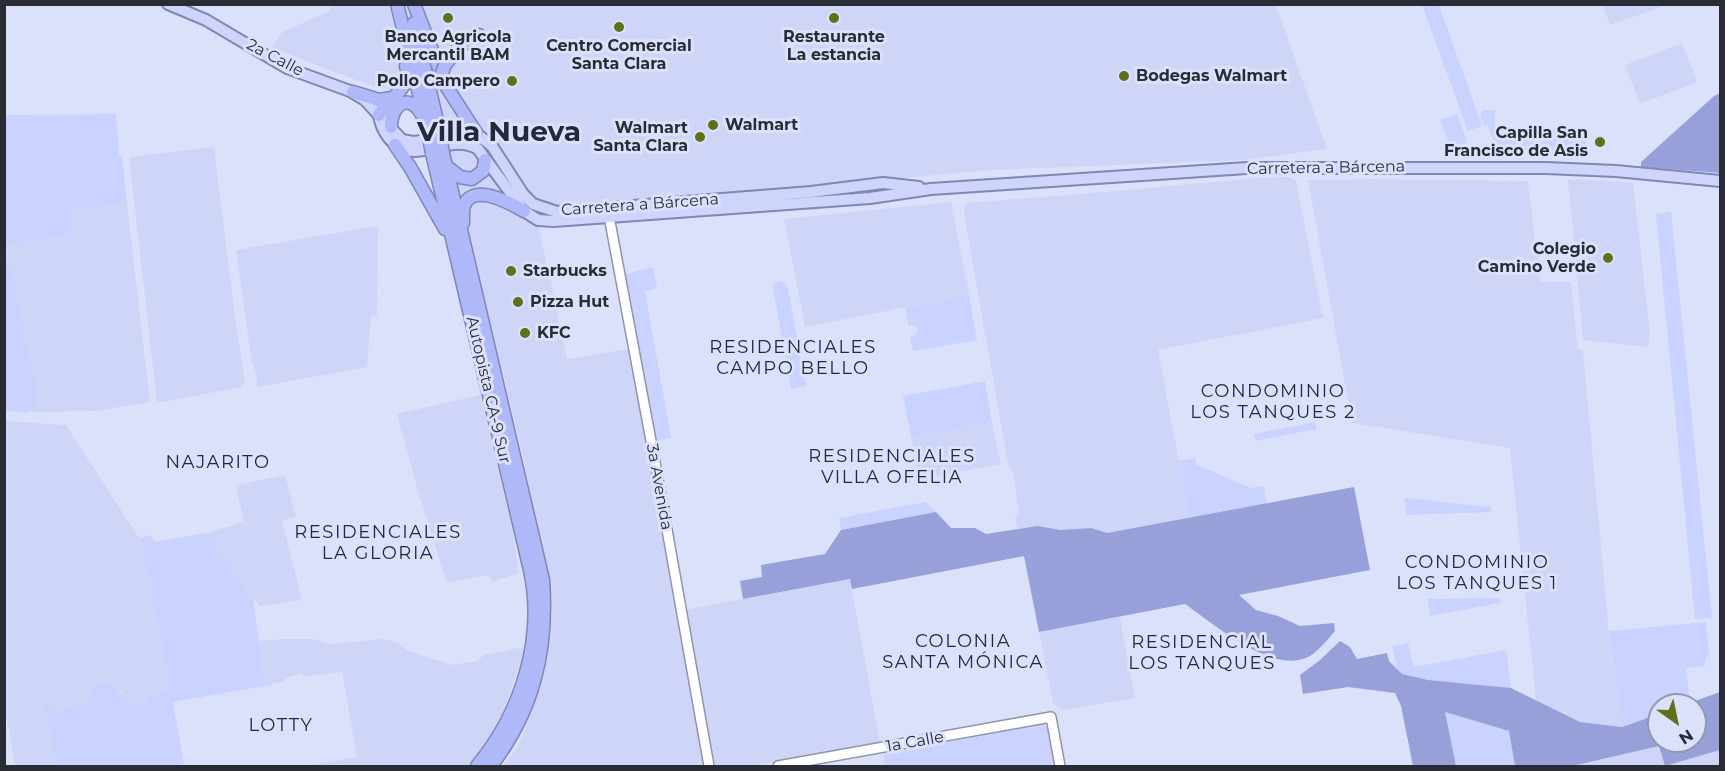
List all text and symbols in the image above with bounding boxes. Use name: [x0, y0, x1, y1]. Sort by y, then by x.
marker: Banco Agricola Mercantil BAM: [441, 11, 455, 25]
marker: Restaurante La estancia: [827, 11, 841, 25]
marker: Centro Comercial Santa Clara: [612, 20, 626, 34]
place label: Banco Agricola Mercantil BAM: [384, 27, 512, 65]
place label: Restaurante La estancia: [783, 27, 885, 65]
street label: 2a Calle: [243, 35, 307, 81]
place label: Centro Comercial Santa Clara: [546, 36, 692, 74]
place label: Bodegas Walmart: [1136, 66, 1287, 86]
marker: Bodegas Walmart: [1117, 69, 1131, 83]
place label: Pollo Campero: [377, 71, 500, 91]
marker: Pollo Campero: [505, 74, 519, 88]
place label: Walmart: [725, 115, 798, 135]
district label: Villa Nueva: [417, 116, 581, 150]
place label: Walmart Santa Clara: [593, 118, 688, 156]
marker: Walmart: [706, 118, 720, 132]
place label: Capilla San Francisco de Asis: [1444, 123, 1588, 161]
marker: Walmart Santa Clara: [693, 130, 707, 144]
marker: Capilla San Francisco de Asis: [1593, 135, 1607, 149]
street label: Carretera a Bárcena: [1247, 157, 1405, 179]
street label: Carretera a Bárcena: [560, 190, 720, 220]
place label: Colegio Camino Verde: [1478, 239, 1596, 277]
marker: Colegio Camino Verde: [1601, 251, 1615, 265]
place label: Starbucks: [523, 261, 607, 281]
marker: Starbucks: [504, 264, 518, 278]
place label: Pizza Hut: [530, 292, 609, 312]
marker: Pizza Hut: [511, 295, 525, 309]
street label: Autopista CA-9 Sur: [462, 315, 514, 465]
place label: KFC: [537, 323, 571, 343]
marker: KFC: [518, 326, 532, 340]
district label: RESIDENCIALES CAMPO BELLO: [709, 337, 877, 380]
district label: CONDOMINIO LOS TANQUES 2: [1190, 381, 1356, 424]
street label: 3a Avenida: [642, 442, 676, 532]
district label: RESIDENCIALES VILLA OFELIA: [808, 446, 976, 488]
district label: NAJARITO: [165, 452, 271, 474]
district label: RESIDENCIALES LA GLORIA: [294, 522, 462, 564]
district label: CONDOMINIO LOS TANQUES 1: [1396, 552, 1558, 594]
district label: COLONIA SANTA MÓNICA: [882, 631, 1044, 674]
district label: RESIDENCIAL LOS TANQUES: [1128, 632, 1276, 674]
north arrow: [1647, 693, 1707, 753]
district label: LOTTY: [249, 715, 313, 737]
text: N: [1675, 725, 1697, 748]
street label: 1a Calle: [885, 727, 945, 757]

